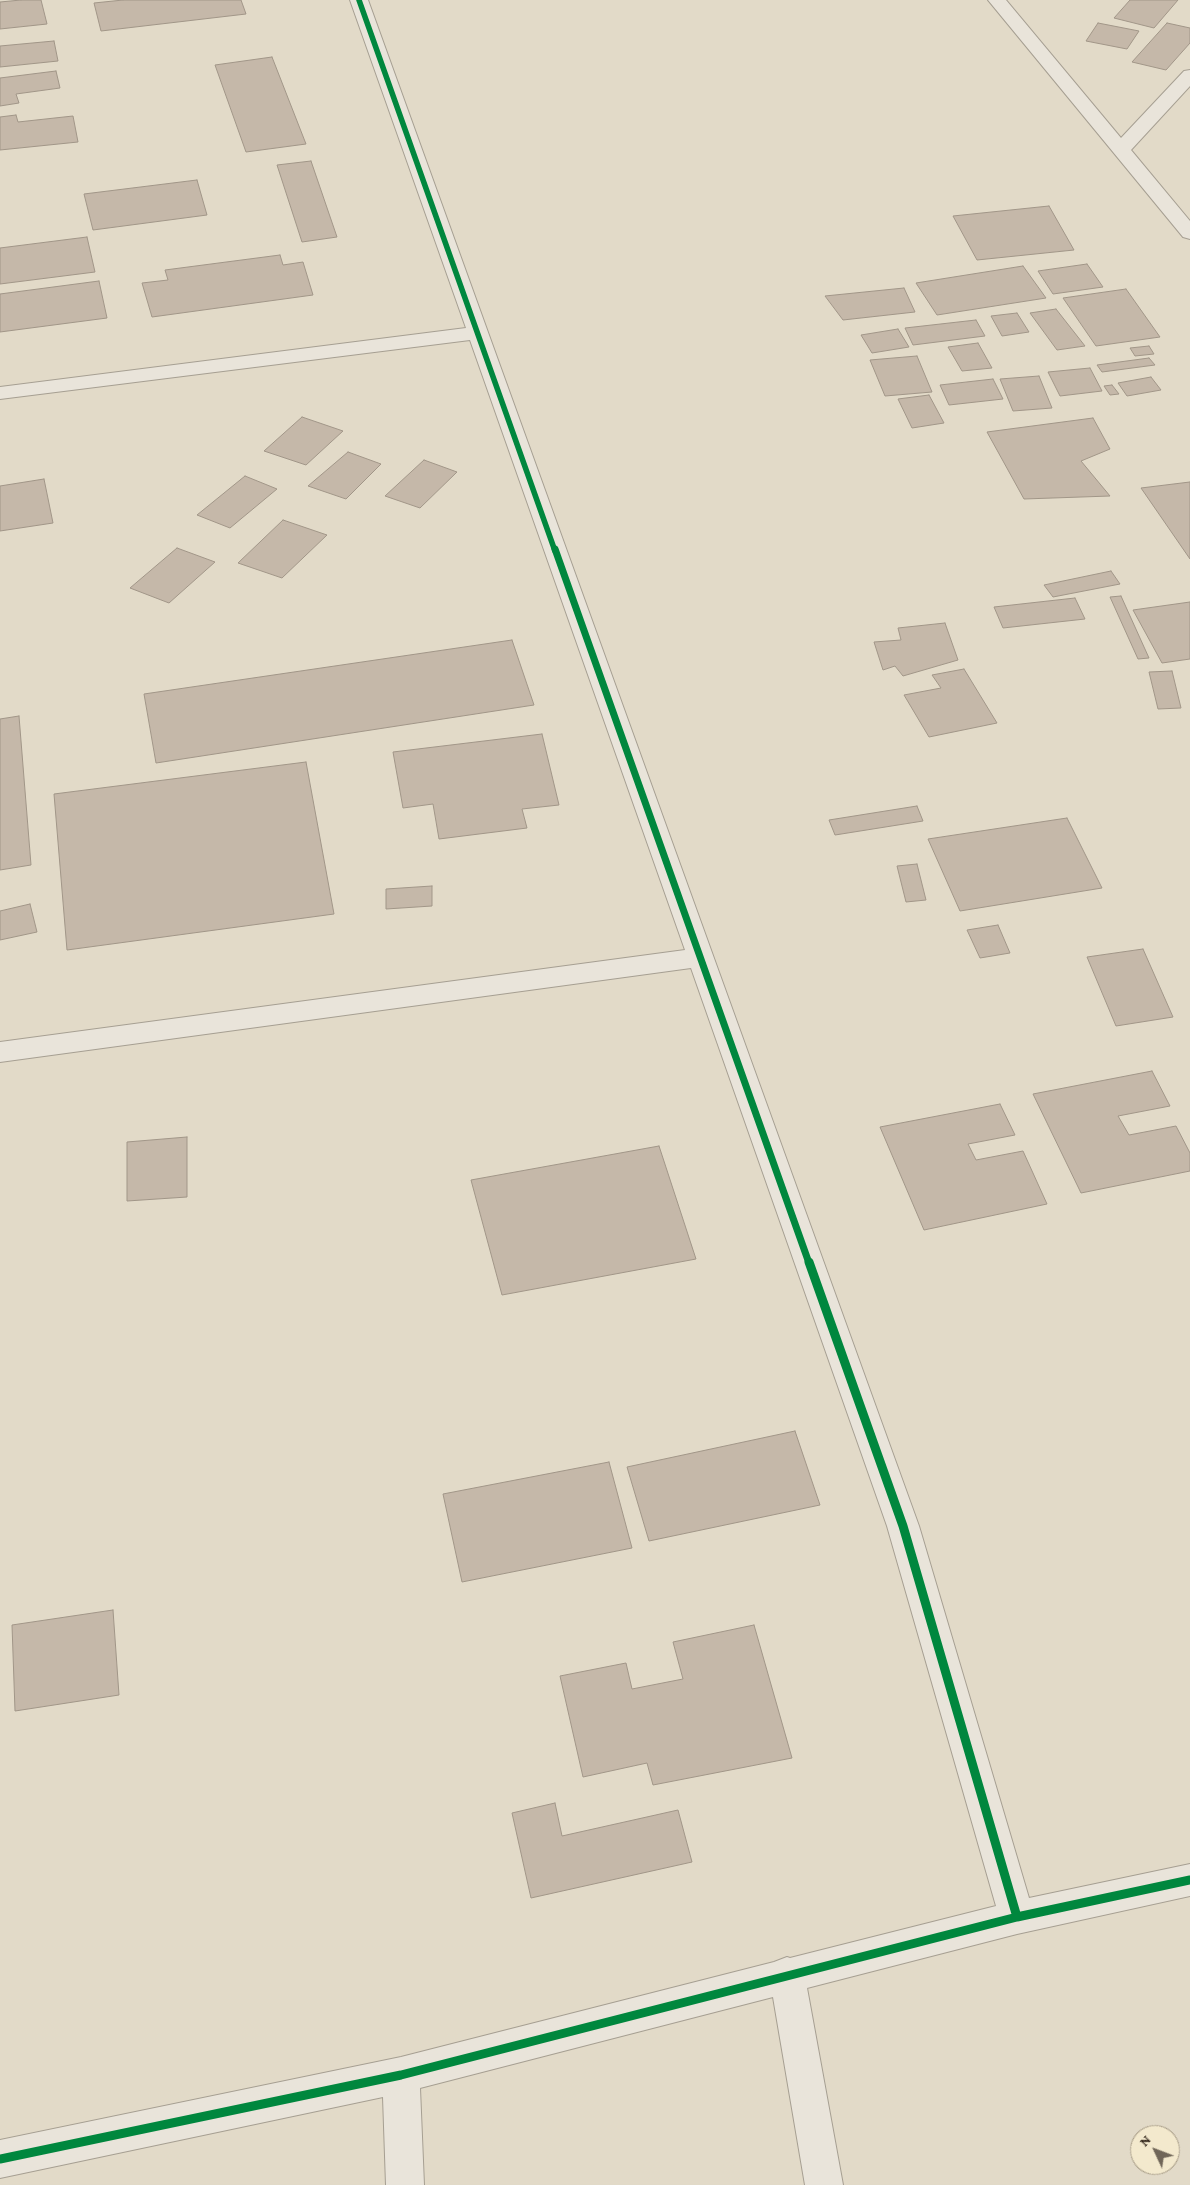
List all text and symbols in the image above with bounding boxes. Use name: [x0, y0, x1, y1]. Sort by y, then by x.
north arrow: [1130, 2125, 1180, 2175]
text: N: [1136, 2132, 1154, 2149]

